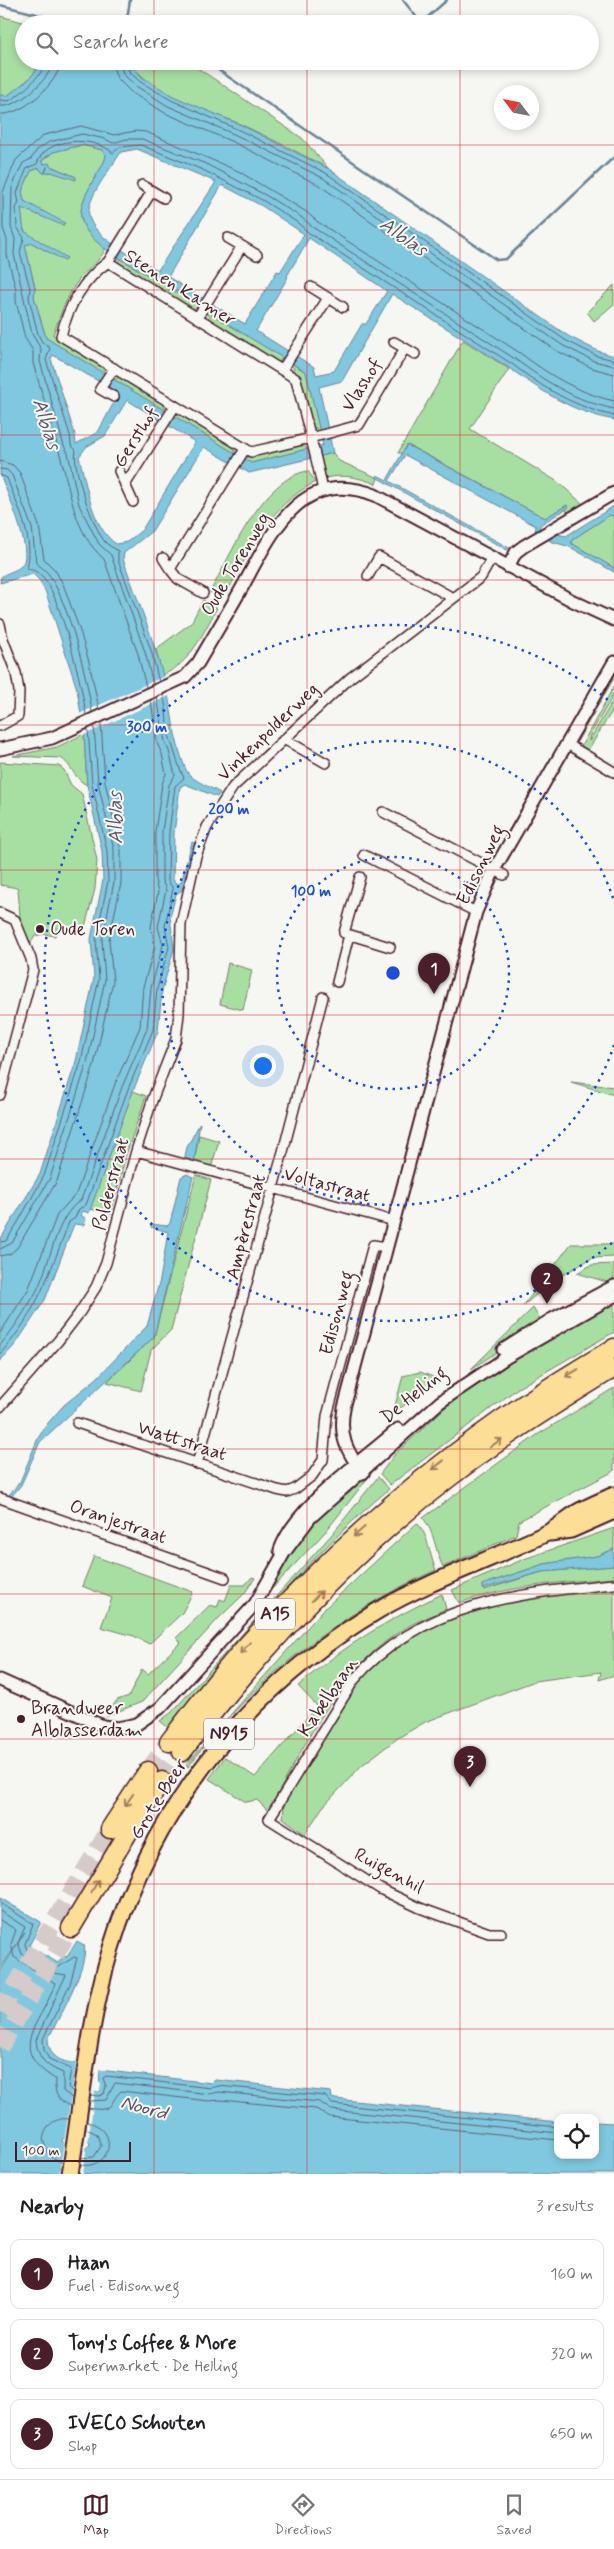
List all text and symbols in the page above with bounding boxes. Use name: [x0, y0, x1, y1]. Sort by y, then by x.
search box: [15, 15, 599, 70]
icon: search: [33, 29, 61, 57]
text: Search here: [73, 30, 169, 55]
north arrow: [494, 85, 539, 130]
water label: Alblas: [374, 211, 434, 264]
street label: Stenen Kamer: [119, 244, 241, 332]
street label: Vlashof: [335, 353, 389, 417]
water label: Alblas: [25, 395, 68, 455]
street label: Gersthof: [107, 402, 165, 472]
street label: Oude Torenweg: [195, 508, 278, 621]
street label: Vinkenpolderweg: [212, 677, 325, 788]
text: 300 m: [127, 718, 167, 738]
water label: Alblas: [102, 789, 130, 844]
text: 200 m: [209, 800, 250, 820]
street label: Edisonweg: [451, 821, 514, 911]
text: 100 m: [291, 882, 331, 902]
place label: Oude Toren: [50, 917, 135, 942]
marker: Oude Toren: [34, 923, 46, 935]
pin: 1: [418, 953, 450, 994]
centre of rings: [384, 964, 402, 982]
your location: [250, 1053, 276, 1079]
street label: Polderstraat: [87, 1135, 135, 1233]
street label: Voltastraat: [281, 1161, 373, 1209]
street label: Ampèrestraat: [220, 1172, 272, 1282]
pin: 2: [531, 1263, 563, 1304]
street label: Edisonweg: [314, 1268, 363, 1359]
street label: De Helling: [375, 1360, 454, 1432]
one-way arrow: [565, 1369, 579, 1379]
street label: Wattstraat: [134, 1415, 230, 1467]
one-way arrow: [489, 1438, 503, 1448]
one-way arrow: [432, 1460, 445, 1471]
street label: Oranjestraat: [66, 1494, 170, 1551]
one-way arrow: [352, 1526, 365, 1538]
one-way arrow: [311, 1589, 323, 1602]
road number: A15: [255, 1598, 295, 1630]
one-way arrow: [239, 1641, 251, 1654]
street label: Kabelbaan: [292, 1652, 364, 1742]
place label: Brandweer Alblasserdam: [31, 1696, 143, 1743]
marker: Brandweer Alblasserdam: [15, 1713, 27, 1725]
road number: N915: [204, 1718, 254, 1750]
pin: 3: [454, 1746, 486, 1787]
street label: Grote Beer: [124, 1754, 194, 1844]
one-way arrow: [124, 1793, 134, 1807]
street label: Ruigenhil: [348, 1842, 429, 1903]
one-way arrow: [91, 1879, 101, 1893]
water label: Noord: [118, 2089, 172, 2128]
map controls: [554, 2114, 599, 2159]
button: locate: [554, 2114, 599, 2159]
scale bar: [15, 2139, 131, 2162]
text: 100 m: [22, 2142, 60, 2160]
text: Nearby: [20, 2193, 84, 2221]
text: 3 results: [536, 2196, 594, 2217]
text: Haan: [68, 2251, 110, 2276]
text: 1: [33, 2264, 41, 2285]
text: 160 m: [550, 2264, 593, 2285]
text: Fuel · Edisonweg: [68, 2276, 180, 2297]
text: Tony's Coffee & More: [68, 2331, 237, 2356]
text: 2: [33, 2344, 41, 2365]
text: 320 m: [551, 2344, 593, 2365]
text: Supermarket · De Helling: [68, 2356, 238, 2377]
text: IVECO Schouten: [68, 2411, 206, 2436]
text: 3: [33, 2424, 41, 2445]
text: 650 m: [550, 2424, 593, 2445]
text: Shop: [68, 2436, 97, 2457]
tab: Map: [82, 2491, 110, 2539]
tab: Directions: [275, 2491, 332, 2539]
tab: Saved: [496, 2491, 532, 2539]

